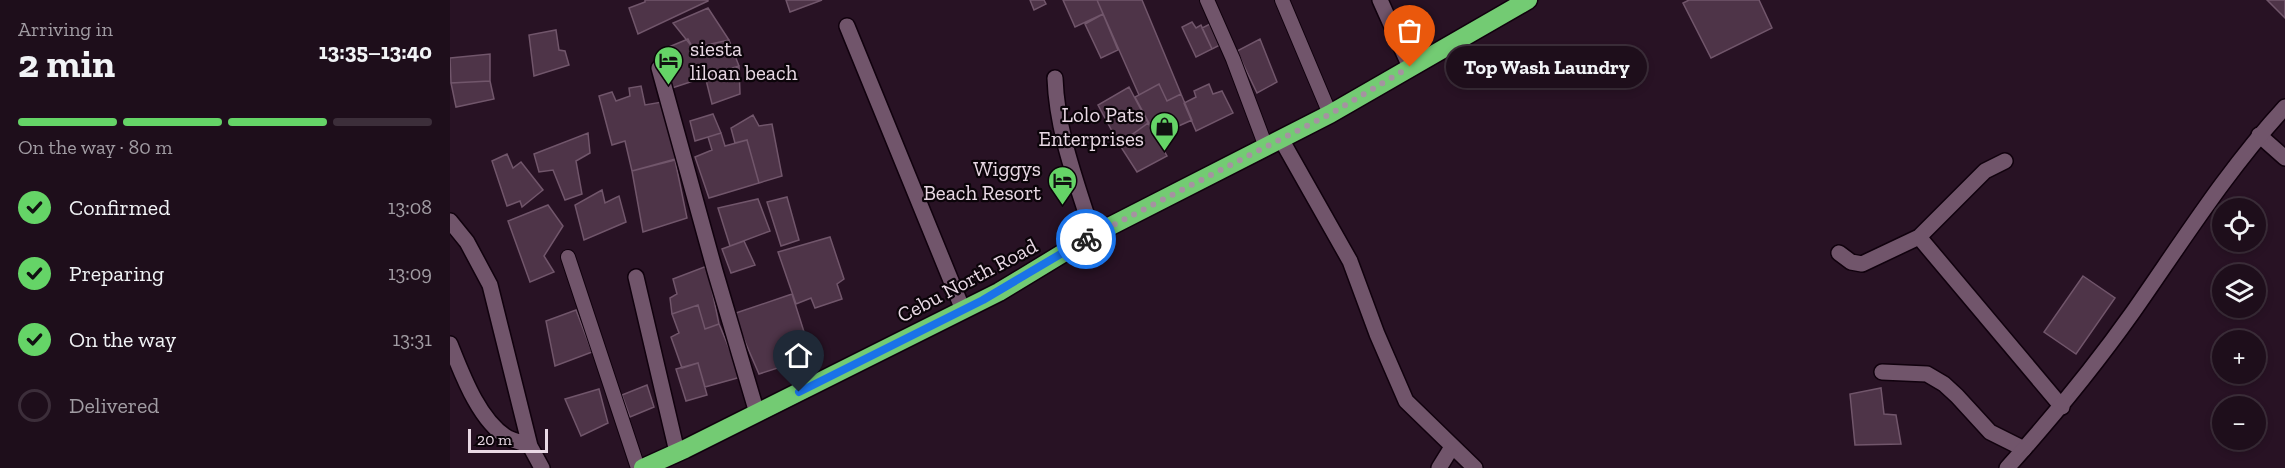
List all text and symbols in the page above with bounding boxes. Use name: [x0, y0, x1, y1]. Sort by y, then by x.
pin: [1384, 5, 1435, 67]
icon: bag: [1393, 14, 1426, 47]
text: Arriving in: [18, 17, 113, 41]
place label: siesta liloan beach: [690, 36, 798, 85]
text: 13:35–13:40: [319, 38, 432, 65]
text: 2 min: [18, 40, 115, 87]
hotel icon: siesta liloan beach: [653, 44, 685, 86]
callout: Top Wash Laundry: [1446, 46, 1647, 88]
text: Top Wash Laundry: [1463, 55, 1630, 79]
place label: Lolo Pats Enterprises: [1039, 102, 1144, 151]
shop icon: Lolo Pats Enterprises: [1149, 110, 1181, 152]
text: On the way · 80 m: [18, 135, 173, 159]
place label: Wiggys Beach Resort: [923, 156, 1041, 205]
hotel icon: Wiggys Beach Resort: [1046, 164, 1078, 206]
icon: check: [18, 191, 51, 224]
text: Confirmed: [69, 194, 170, 221]
text: 13:08: [388, 195, 432, 219]
map controls: [2212, 198, 2266, 450]
button: locate: [2212, 198, 2266, 252]
courier: [1056, 209, 1116, 269]
icon: bike: [1070, 223, 1103, 256]
street label: Cebu North Road: [893, 232, 1042, 327]
icon: check: [18, 257, 51, 290]
text: Preparing: [69, 260, 164, 287]
text: 13:09: [388, 261, 432, 285]
button: layers: [2212, 264, 2266, 318]
icon: check: [18, 323, 51, 356]
text: On the way: [69, 326, 176, 353]
text: 13:31: [393, 327, 432, 351]
pin: [773, 330, 824, 392]
button: +: [2212, 330, 2266, 384]
icon: home: [782, 339, 815, 372]
text: Delivered: [69, 392, 159, 419]
button: −: [2212, 396, 2266, 450]
scale bar: [468, 426, 548, 454]
text: 20 m: [477, 430, 512, 449]

